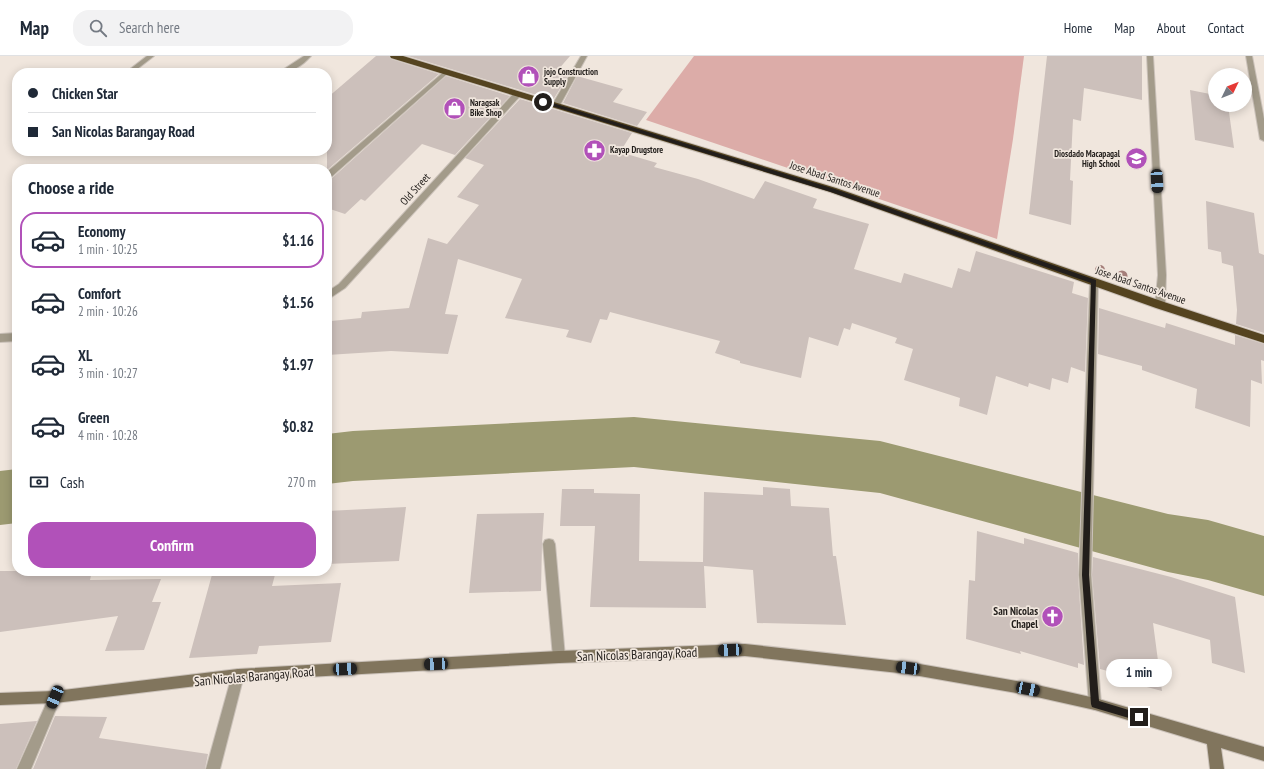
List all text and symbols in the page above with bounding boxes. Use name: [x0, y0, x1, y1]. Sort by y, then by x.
search box: [73, 10, 353, 46]
text: Map: [20, 16, 49, 40]
icon: search: [87, 17, 109, 39]
text: Search here: [119, 18, 180, 37]
text: Home: [1064, 19, 1092, 37]
text: Map: [1114, 19, 1135, 37]
text: About: [1157, 19, 1186, 37]
text: Contact: [1208, 19, 1244, 37]
shop icon: jojo Construction Supply: [515, 64, 541, 90]
place label: jojo Construction Supply: [543, 66, 598, 87]
north arrow: [1208, 68, 1252, 112]
map controls: [1208, 68, 1252, 112]
text: Chicken Star: [52, 84, 118, 103]
route start: [534, 93, 552, 111]
shop icon: Naragsak Bike Shop: [441, 95, 467, 121]
place label: Naragsak Bike Shop: [470, 97, 502, 118]
text: San Nicolas Barangay Road: [52, 122, 195, 141]
pharmacy icon: Kayap Drugstore: [581, 137, 607, 163]
place label: Kayap Drugstore: [610, 144, 663, 155]
school or university icon: Diosdado Macapagal High School: [1123, 146, 1149, 172]
place label: Diosdado Macapagal High School: [1054, 148, 1121, 169]
street label: Jose Abad Santos Avenue: [787, 157, 882, 200]
car: [1150, 169, 1164, 193]
street label: Old Street: [397, 170, 433, 208]
text: Choose a ride: [28, 176, 114, 199]
icon: car: [30, 222, 66, 258]
text: Economy: [78, 222, 126, 241]
text: $1.16: [282, 231, 314, 250]
text: 1 min · 10:25: [78, 241, 138, 258]
street label: Jose Abad Santos Avenue: [1093, 263, 1188, 307]
icon: car: [30, 284, 66, 320]
text: Comfort: [78, 284, 121, 303]
text: $1.56: [282, 293, 314, 312]
text: 2 min · 10:26: [78, 303, 138, 320]
icon: car: [30, 346, 66, 382]
text: XL: [78, 346, 92, 365]
text: $1.97: [282, 355, 314, 374]
text: 3 min · 10:27: [78, 365, 138, 382]
icon: car: [30, 408, 66, 444]
text: Green: [78, 408, 110, 427]
text: $0.82: [282, 417, 314, 436]
text: 4 min · 10:28: [78, 427, 138, 444]
icon: cash: [28, 471, 50, 493]
text: Cash: [60, 473, 84, 492]
text: 270 m: [287, 474, 316, 491]
button: Confirm: [28, 522, 316, 568]
place label: San Nicolas Chapel: [993, 604, 1038, 631]
church icon: San Nicolas Chapel: [1040, 604, 1066, 630]
car: [718, 643, 742, 657]
street label: San Nicolas Barangay Road: [577, 644, 698, 665]
car: [424, 657, 448, 671]
callout: 1 min: [1106, 659, 1172, 687]
car: [895, 661, 921, 675]
car: [333, 662, 357, 676]
street label: San Nicolas Barangay Road: [193, 663, 315, 690]
text: 1 min: [1126, 664, 1152, 681]
car: [1015, 681, 1041, 697]
car: [45, 684, 65, 710]
route end: [1130, 708, 1148, 726]

